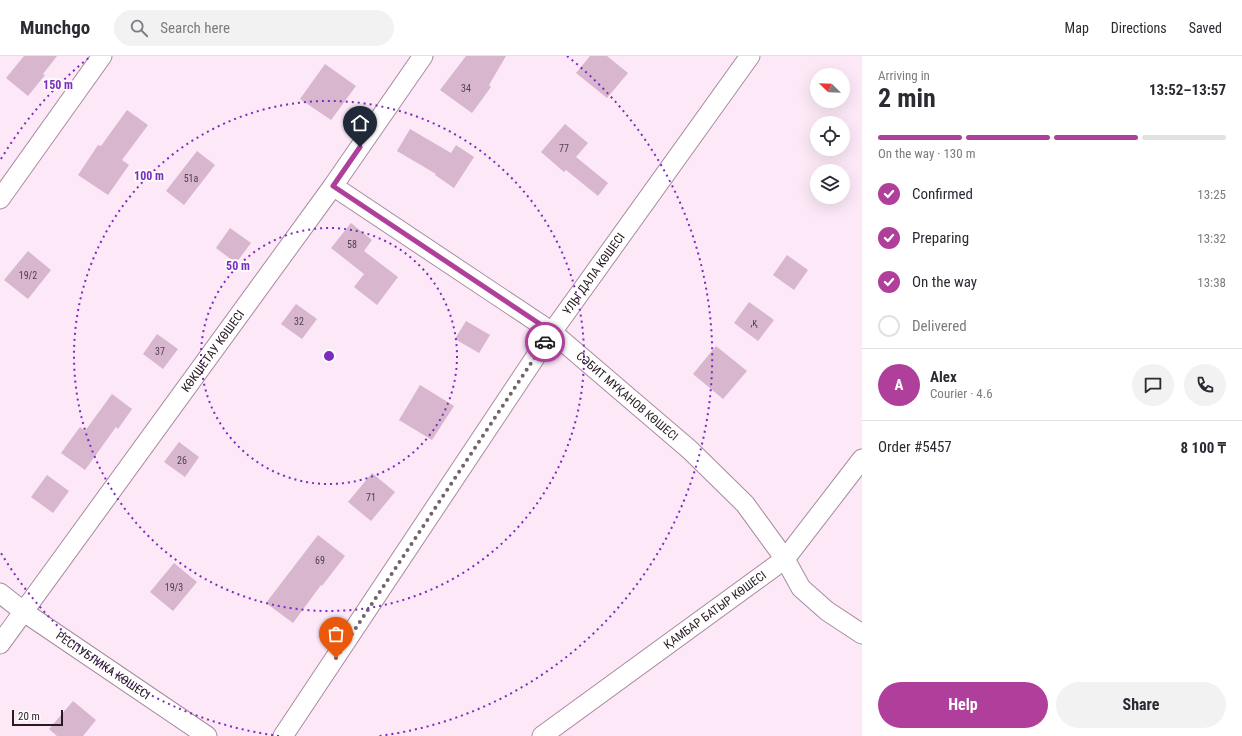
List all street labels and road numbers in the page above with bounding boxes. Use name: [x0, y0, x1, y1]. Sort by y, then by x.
street label: ҰЛЫ ДАЛА КӨШЕСІ: [560, 230, 628, 317]
street label: КӨКШЕТАУ КӨШЕСІ: [179, 308, 247, 395]
street label: СӘБИТ МҰҚАНОВ КӨШЕСІ: [573, 349, 681, 444]
street label: ҚАМБАР БАТЫР КӨШЕСІ: [661, 568, 769, 652]
street label: РЕСПУБЛИКА КӨШЕСІ: [53, 629, 153, 702]

